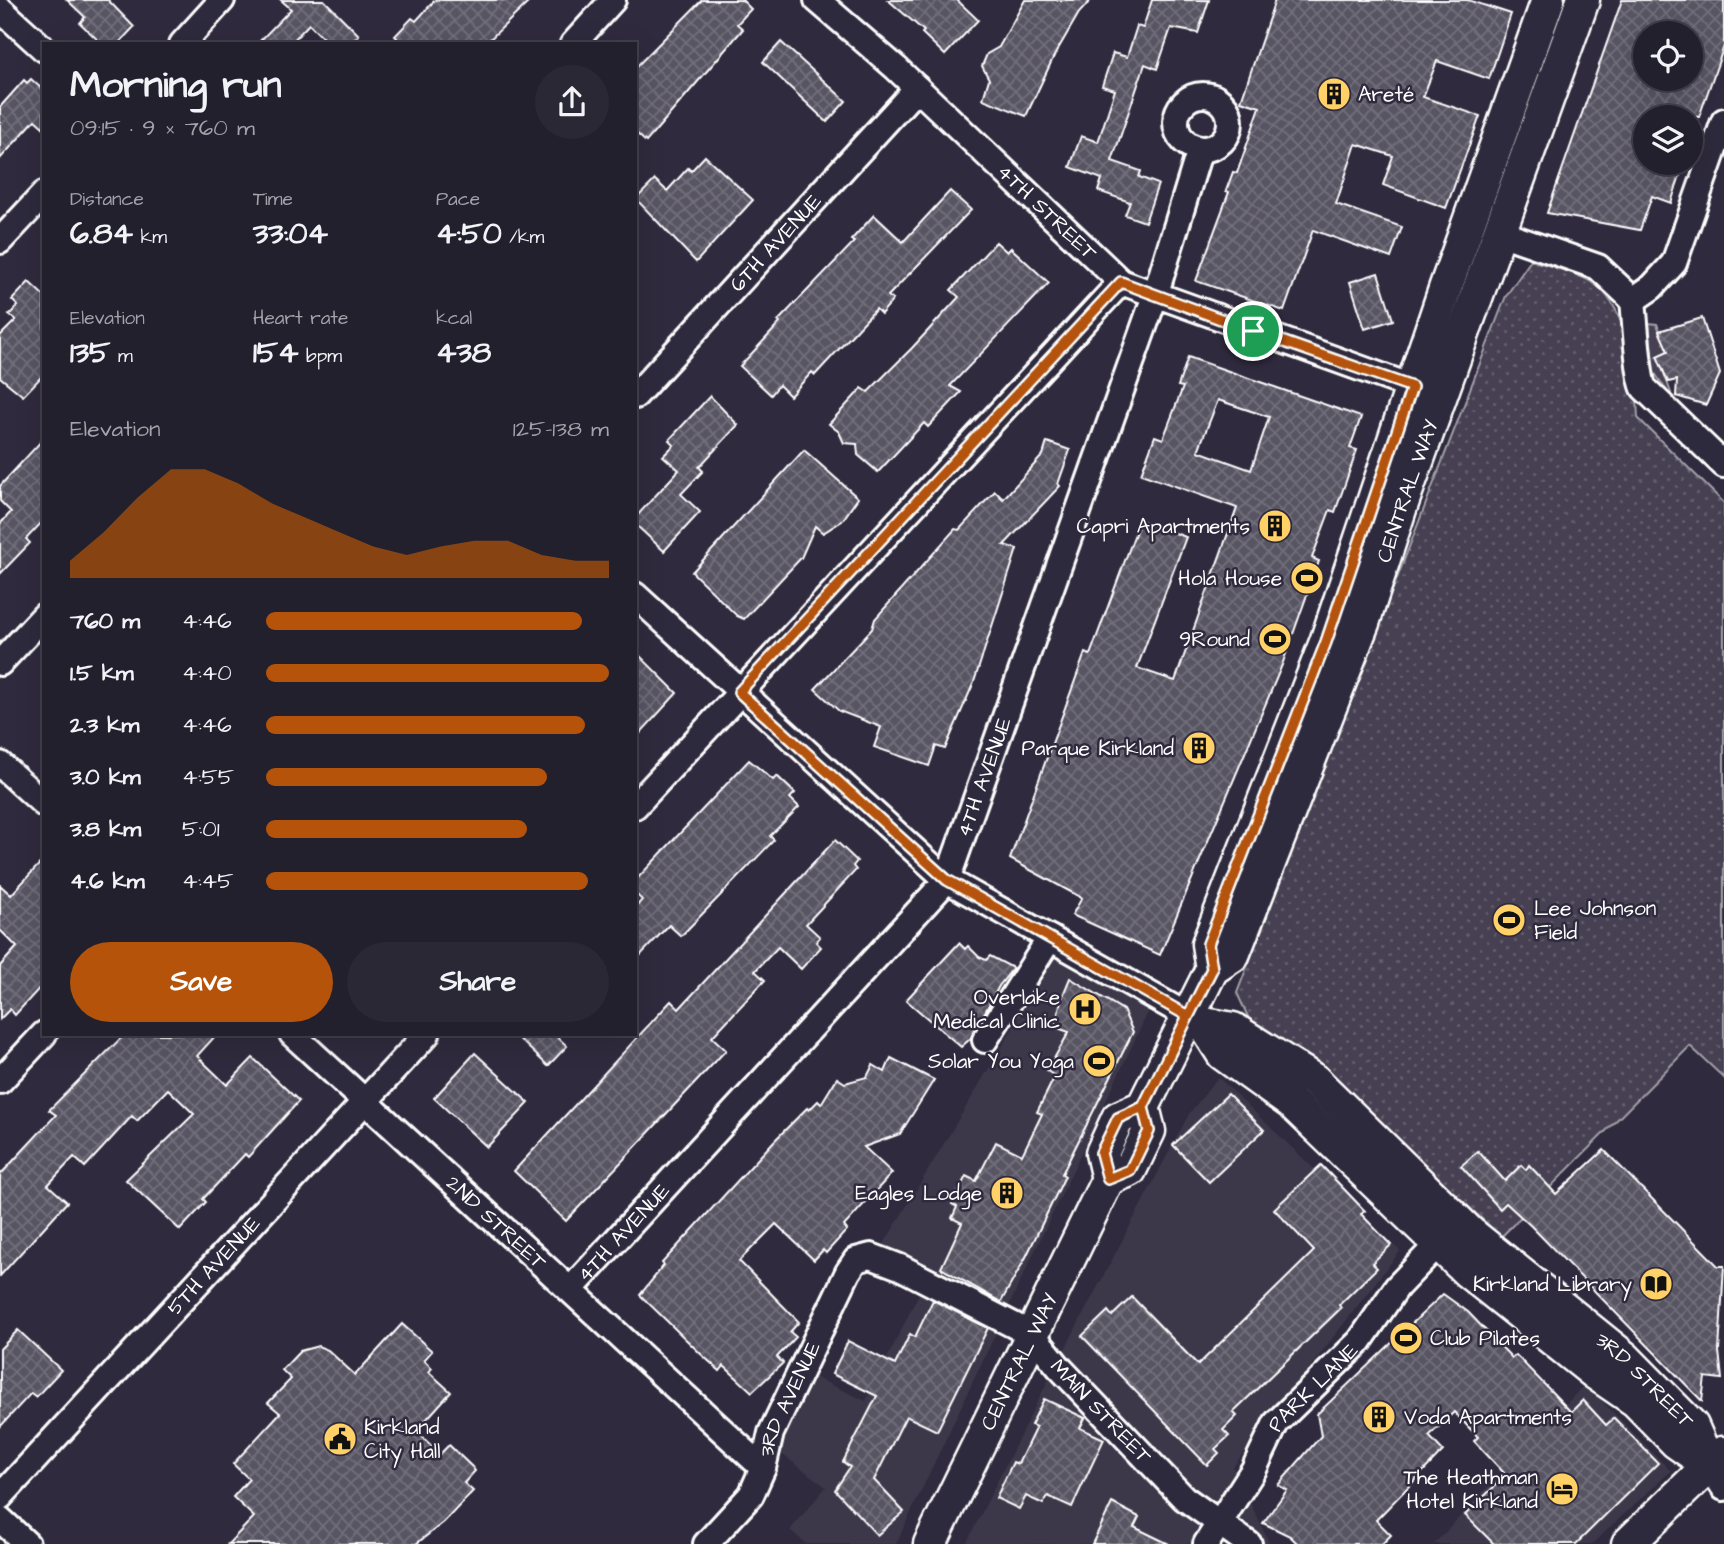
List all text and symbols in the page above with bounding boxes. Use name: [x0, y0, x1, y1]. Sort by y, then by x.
map controls: [1633, 21, 1703, 175]
button: locate: [1633, 21, 1703, 91]
text: Morning run: [70, 60, 282, 112]
button: share: [535, 65, 609, 139]
building icon: Areté: [1315, 75, 1353, 113]
place label: Areté: [1358, 80, 1414, 109]
button: layers: [1633, 105, 1703, 175]
text: 09:15 · 9 × 760 m: [70, 112, 255, 144]
street label: 4TH STREET: [991, 157, 1104, 267]
text: Distance: [70, 186, 144, 213]
text: Time: [253, 186, 293, 213]
text: Pace: [436, 186, 480, 213]
street label: 6TH AVENUE: [723, 187, 828, 298]
text: 6.84: [70, 213, 133, 255]
text: 33:04: [253, 213, 328, 255]
text: 4:50: [436, 213, 502, 255]
text: km: [133, 224, 167, 251]
text: /km: [502, 224, 544, 251]
pin: [1223, 301, 1283, 361]
text: Elevation: [70, 305, 145, 332]
text: Heart rate: [253, 305, 348, 332]
text: kcal: [436, 305, 472, 332]
icon: arrive: [1234, 312, 1272, 350]
text: 135: [70, 332, 110, 374]
text: 154: [253, 332, 299, 374]
text: 438: [436, 332, 491, 374]
text: m: [110, 343, 133, 370]
text: bpm: [299, 343, 342, 370]
text: Elevation: [70, 413, 161, 445]
text: 125–138 m: [513, 413, 609, 445]
street label: CENTRAL WAY: [1369, 415, 1445, 566]
building icon: Capri Apartments: [1256, 507, 1294, 545]
place label: Capri Apartments: [1076, 512, 1250, 542]
sports icon: Hola House: [1288, 559, 1326, 597]
place label: Hola House: [1178, 564, 1282, 593]
text: 760 m: [70, 605, 140, 637]
text: 4:46: [182, 605, 232, 637]
sports icon: 9Round: [1256, 620, 1294, 658]
place label: 9Round: [1179, 625, 1250, 654]
text: 1.5 km: [70, 657, 134, 689]
text: 4:40: [182, 657, 232, 689]
text: 2.3 km: [70, 709, 139, 741]
text: 4:46: [182, 709, 232, 741]
street label: 4TH AVENUE: [949, 713, 1019, 841]
building icon: Parque Kirkland: [1180, 729, 1218, 767]
place label: Parque Kirkland: [1021, 734, 1174, 763]
text: 3.0 km: [70, 761, 141, 793]
text: 4:55: [182, 761, 234, 793]
text: 3.8 km: [70, 813, 141, 845]
text: 5:01: [182, 813, 220, 845]
text: 4.6 km: [70, 865, 145, 897]
text: 4:45: [182, 865, 233, 897]
place label: Lee Johnson Field: [1534, 894, 1656, 947]
sports icon: Lee Johnson Field: [1490, 901, 1528, 939]
button: Save: [70, 942, 333, 1022]
button: Share: [347, 942, 609, 1022]
place label: Overlake Medical Clinic: [933, 983, 1060, 1036]
hospital icon: Overlake Medical Clinic: [1066, 990, 1104, 1028]
sports icon: Solar You Yoga: [1080, 1042, 1118, 1080]
place label: Solar You Yoga: [928, 1047, 1074, 1078]
street label: 2ND STREET: [440, 1169, 554, 1277]
building icon: Eagles Lodge: [988, 1174, 1026, 1212]
street label: 4TH AVENUE: [570, 1176, 676, 1288]
place label: Eagles Lodge: [855, 1179, 982, 1210]
street label: 5TH AVENUE: [160, 1209, 267, 1321]
library icon: Kirkland Library: [1637, 1265, 1675, 1303]
place label: Kirkland Library: [1473, 1270, 1632, 1301]
street label: CENTRAL WAY: [973, 1288, 1065, 1435]
sports icon: Club Pilates: [1387, 1319, 1425, 1357]
place label: Club Pilates: [1430, 1324, 1540, 1353]
street label: 3RD STREET: [1589, 1325, 1701, 1435]
street label: 3RD AVENUE: [752, 1336, 828, 1460]
street label: PARK LANE: [1260, 1336, 1365, 1436]
street label: MAIN STREET: [1044, 1352, 1159, 1471]
building icon: Voda Apartments: [1360, 1398, 1398, 1436]
place label: Voda Apartments: [1404, 1403, 1572, 1433]
place label: Kirkland City Hall: [364, 1413, 440, 1468]
public building icon: Kirkland City Hall: [321, 1420, 359, 1458]
place label: The Heathman Hotel Kirkland: [1404, 1463, 1538, 1516]
hotel icon: The Heathman Hotel Kirkland: [1543, 1470, 1581, 1508]

